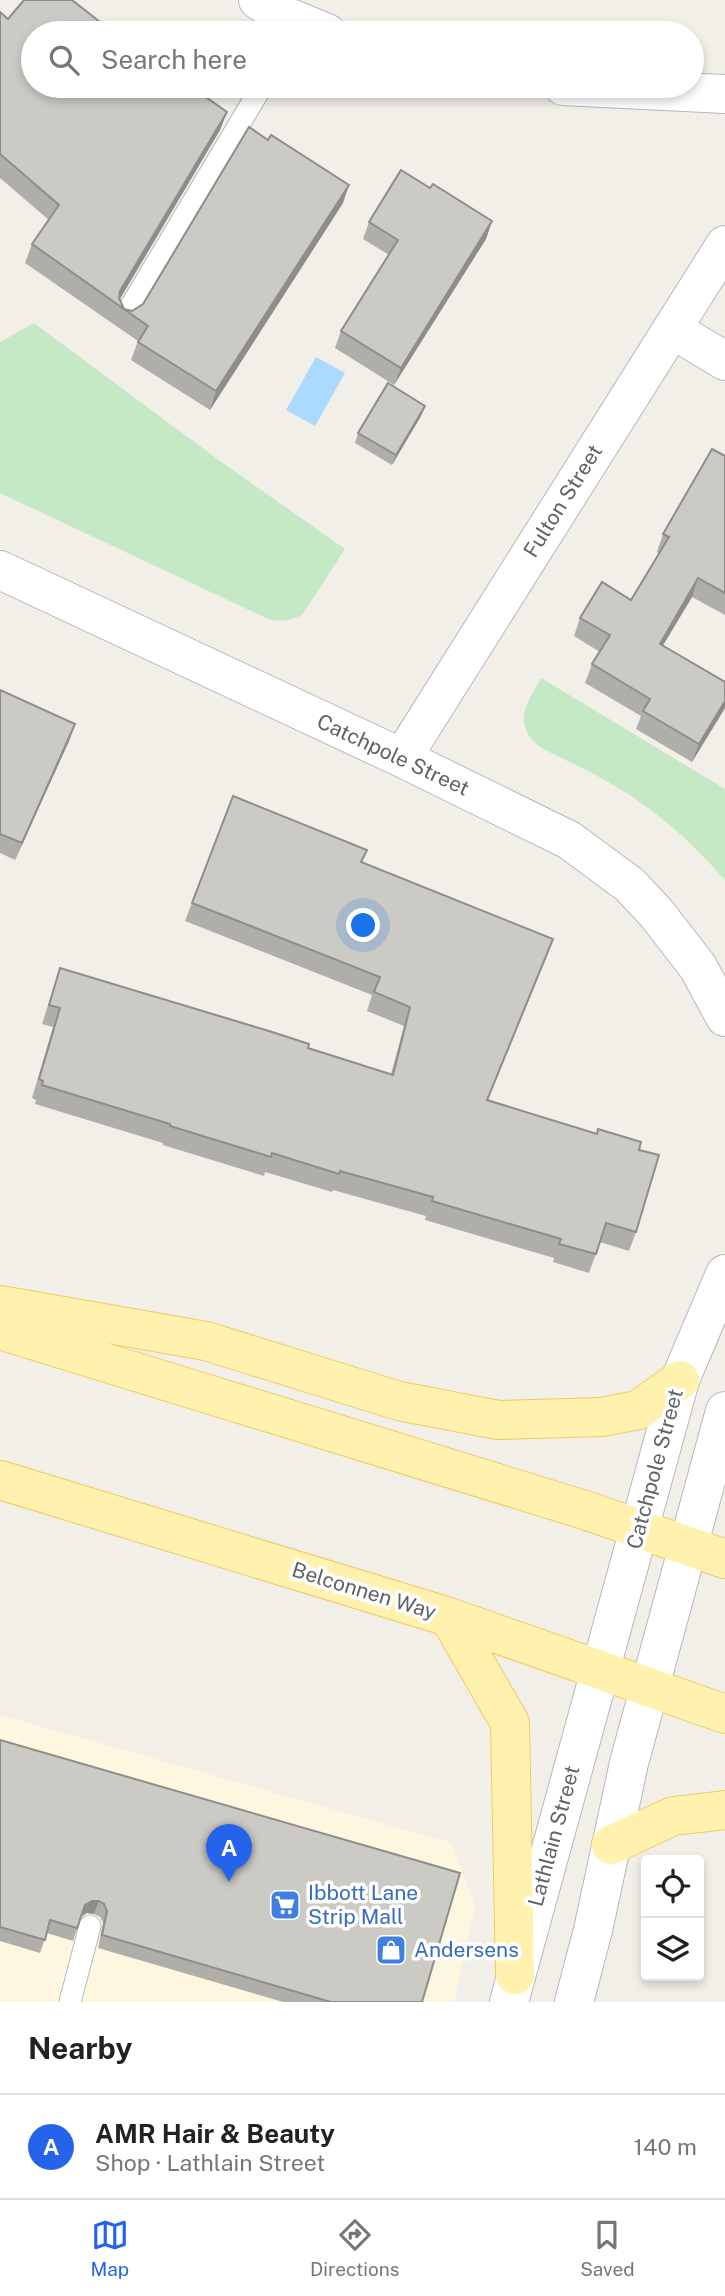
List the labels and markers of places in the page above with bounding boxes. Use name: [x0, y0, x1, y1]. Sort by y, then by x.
pin: A: [206, 1824, 252, 1882]
place label: Ibbott Lane Strip Mall: [308, 1880, 418, 1929]
supermarket icon: Ibbott Lane Strip Mall: [268, 1888, 302, 1922]
shop icon: Andersens: [374, 1933, 408, 1967]
place label: Andersens: [414, 1937, 519, 1962]

